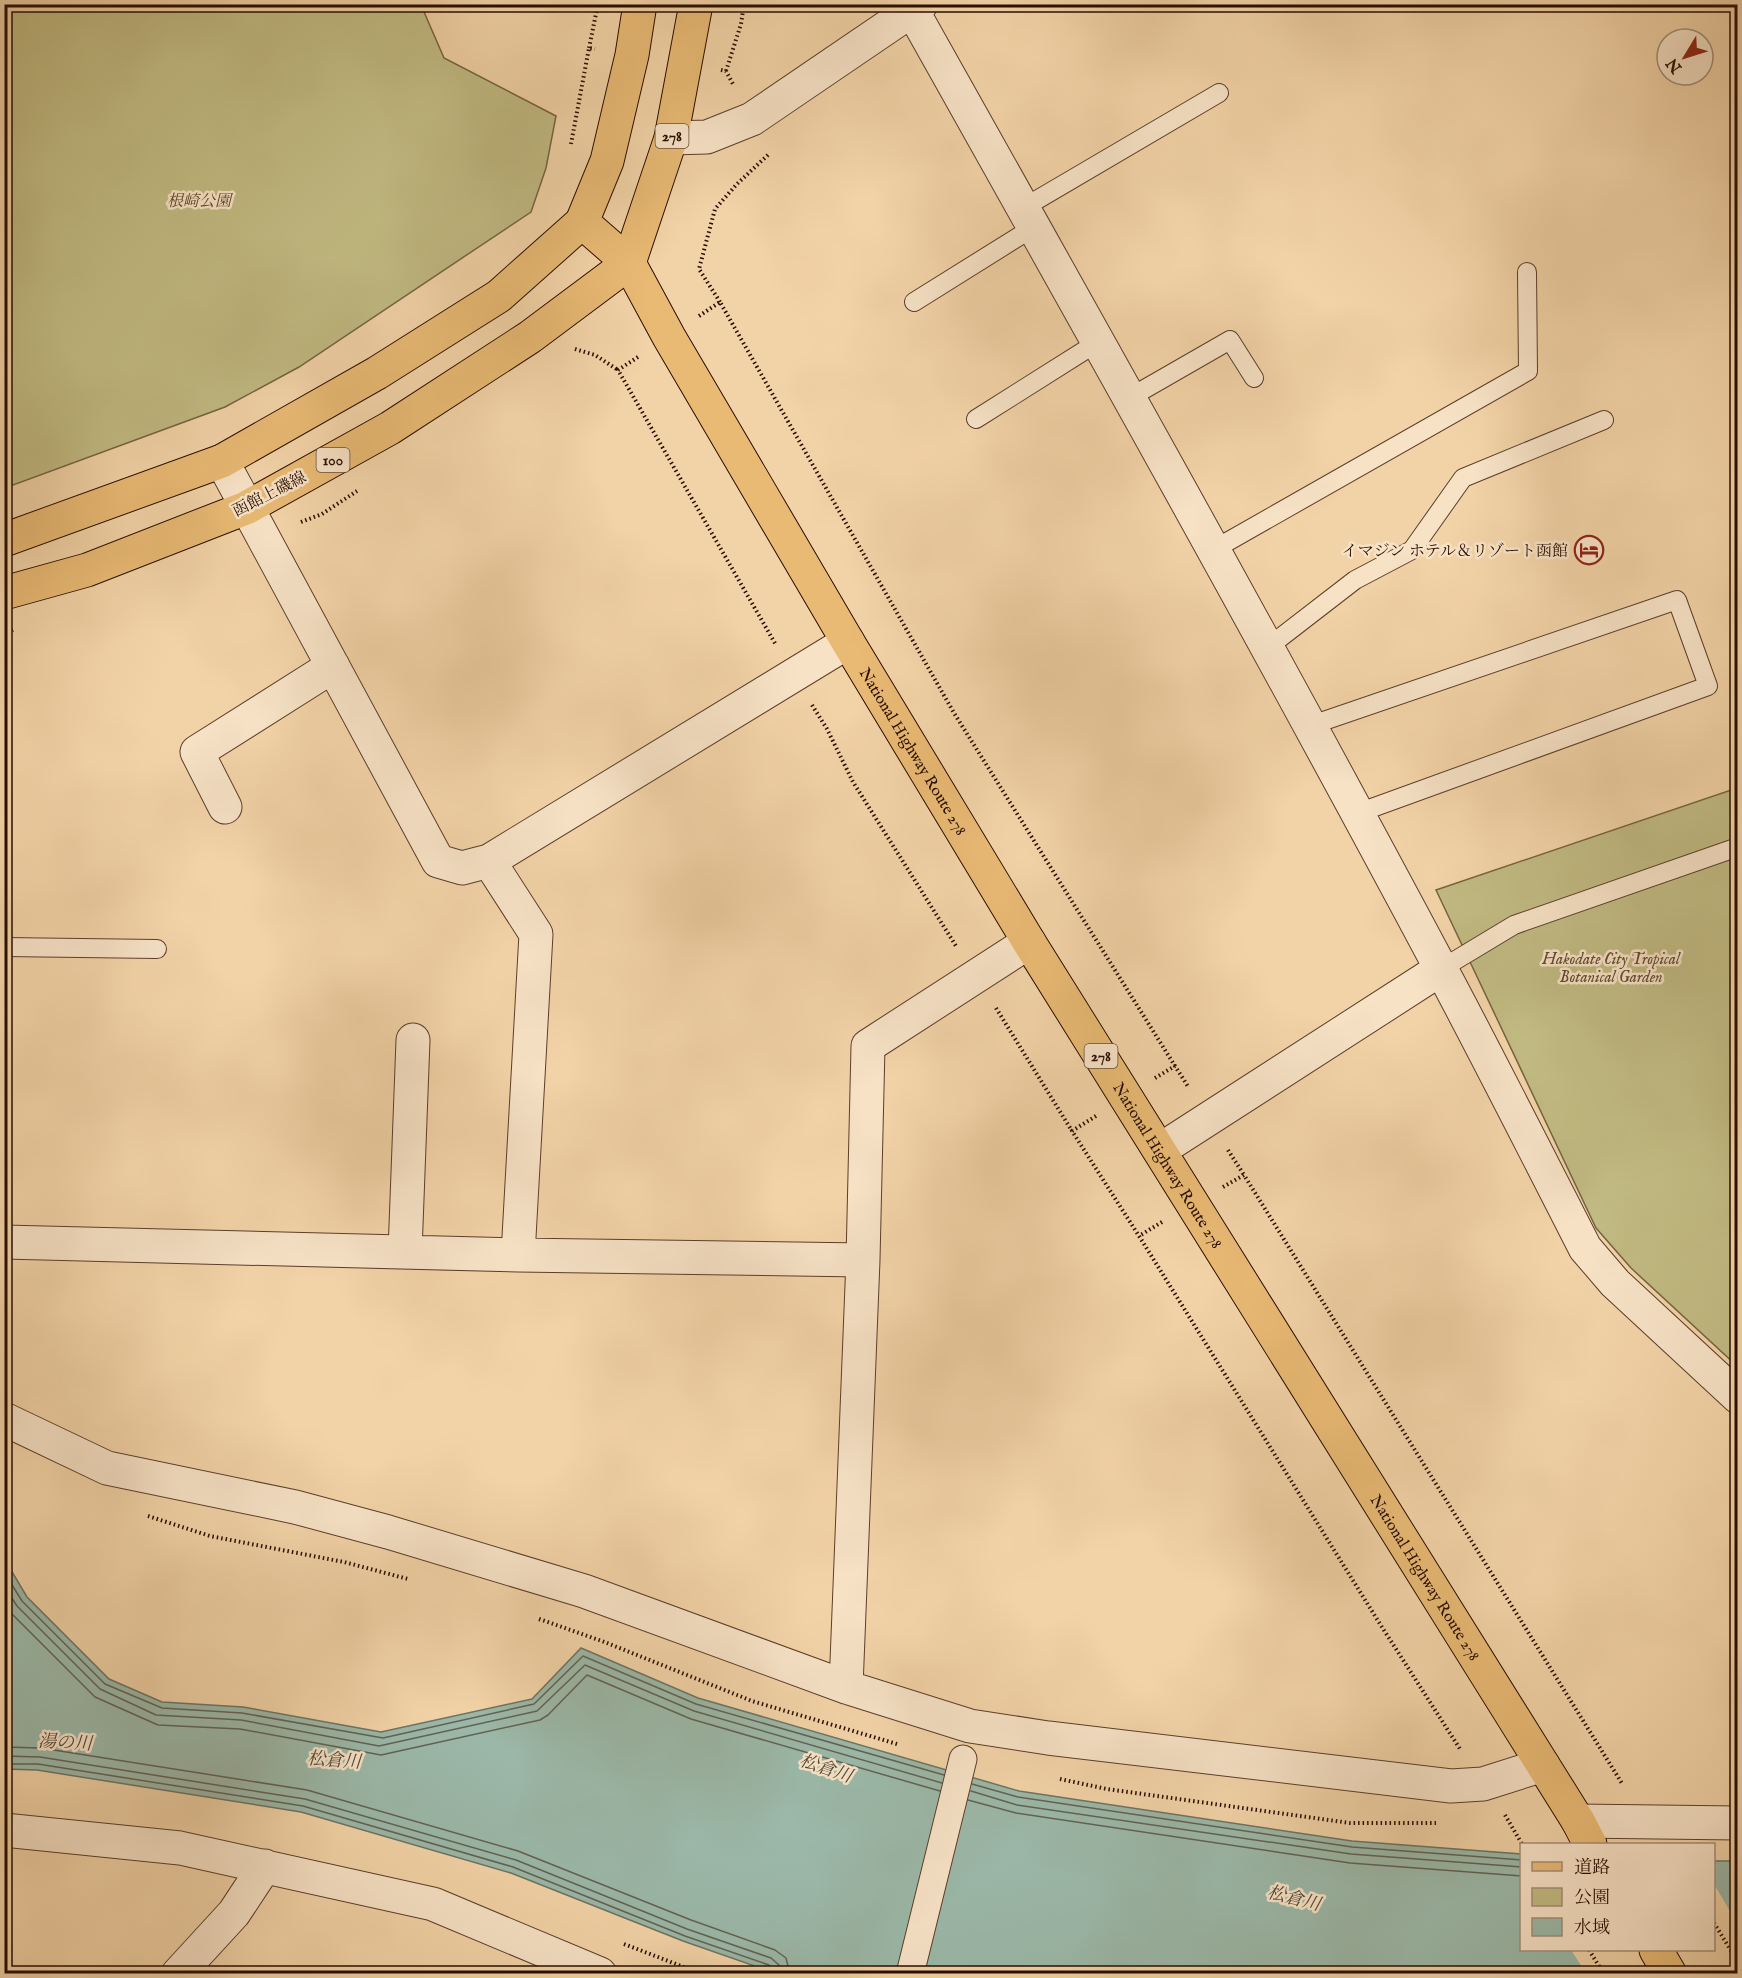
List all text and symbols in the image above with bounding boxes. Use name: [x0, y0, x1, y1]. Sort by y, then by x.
north arrow: [1655, 27, 1715, 87]
text: N: [1663, 53, 1688, 77]
road number: 278: [656, 124, 688, 148]
park label: 根崎公園: [167, 192, 234, 212]
road number: 100: [316, 448, 350, 472]
street label: 函館上磯線: [230, 468, 310, 522]
hotel icon: イマジン ホテル＆リゾート函館: [1573, 534, 1605, 566]
place label: イマジン ホテル＆リゾート函館: [1342, 542, 1568, 562]
street label: National Highway Route 278: [854, 665, 970, 839]
park label: Hakodate City Tropical Botanical Garden: [1541, 950, 1681, 988]
road number: 278: [1084, 1044, 1118, 1068]
street label: National Highway Route 278: [1107, 1079, 1226, 1253]
street label: National Highway Route 278: [1365, 1492, 1483, 1665]
water label: 湯の川: [37, 1731, 94, 1756]
water label: 松倉川: [306, 1748, 364, 1775]
water label: 松倉川: [796, 1750, 857, 1790]
legend: [1520, 1843, 1715, 1951]
text: 道路: [1574, 1857, 1610, 1880]
water label: 松倉川: [1265, 1882, 1325, 1918]
text: 公園: [1574, 1887, 1610, 1910]
text: 水域: [1574, 1917, 1610, 1940]

